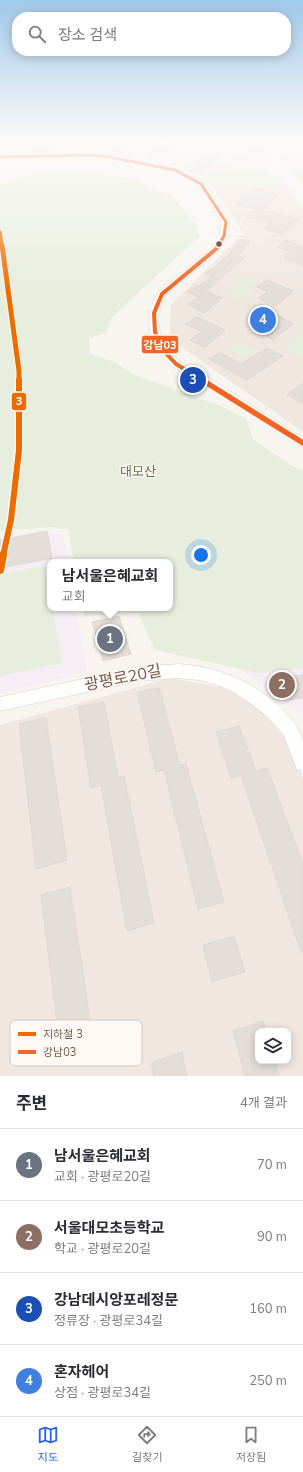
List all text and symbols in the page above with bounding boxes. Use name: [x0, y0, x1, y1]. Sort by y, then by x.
search box: [12, 12, 291, 56]
icon: search: [26, 23, 48, 45]
text: 장소 검색: [58, 25, 117, 45]
unlabelled marker: [214, 239, 224, 249]
pin: 4: [250, 305, 276, 335]
line badge: 강남03: [141, 335, 179, 354]
text: 강남03: [143, 338, 177, 353]
pin: 3: [180, 365, 206, 395]
line badge: 3: [11, 392, 27, 411]
text: 3: [16, 394, 22, 409]
park label: 대모산: [120, 463, 156, 481]
your location: [191, 545, 211, 565]
popup: [47, 559, 173, 611]
text: 남서울은혜교회: [62, 566, 158, 586]
text: 교회: [62, 588, 86, 606]
pin: 1: [97, 624, 123, 654]
street label: 광평로20길: [83, 660, 163, 696]
pin: 2: [269, 670, 295, 700]
legend: [10, 1020, 142, 1066]
text: 지하철 3: [43, 1027, 83, 1042]
map controls: [255, 1028, 291, 1064]
button: layers: [255, 1028, 291, 1064]
text: 강남03: [43, 1045, 76, 1060]
text: 주변: [16, 1092, 47, 1115]
text: 4개 결과: [240, 1094, 287, 1112]
text: 남서울은혜교회: [54, 1146, 151, 1166]
text: 1: [25, 1156, 33, 1174]
text: 70 m: [257, 1156, 287, 1174]
text: 교회 · 광평로20길: [54, 1168, 151, 1186]
text: 서울대모초등학교: [54, 1218, 164, 1238]
text: 2: [25, 1228, 33, 1246]
text: 90 m: [257, 1228, 287, 1246]
text: 학교 · 광평로20길: [54, 1240, 151, 1258]
text: 강남데시앙포레정문: [54, 1290, 178, 1310]
text: 3: [25, 1300, 33, 1318]
text: 160 m: [249, 1300, 287, 1318]
text: 정류장 · 광평로34길: [54, 1312, 163, 1330]
text: 혼자헤어: [54, 1362, 109, 1382]
text: 4: [25, 1372, 33, 1390]
text: 250 m: [249, 1372, 287, 1390]
text: 상점 · 광평로34길: [54, 1384, 151, 1402]
tab: 지도: [37, 1424, 59, 1465]
tab: 길찾기: [132, 1424, 162, 1465]
tab: 저장됨: [236, 1424, 266, 1465]

